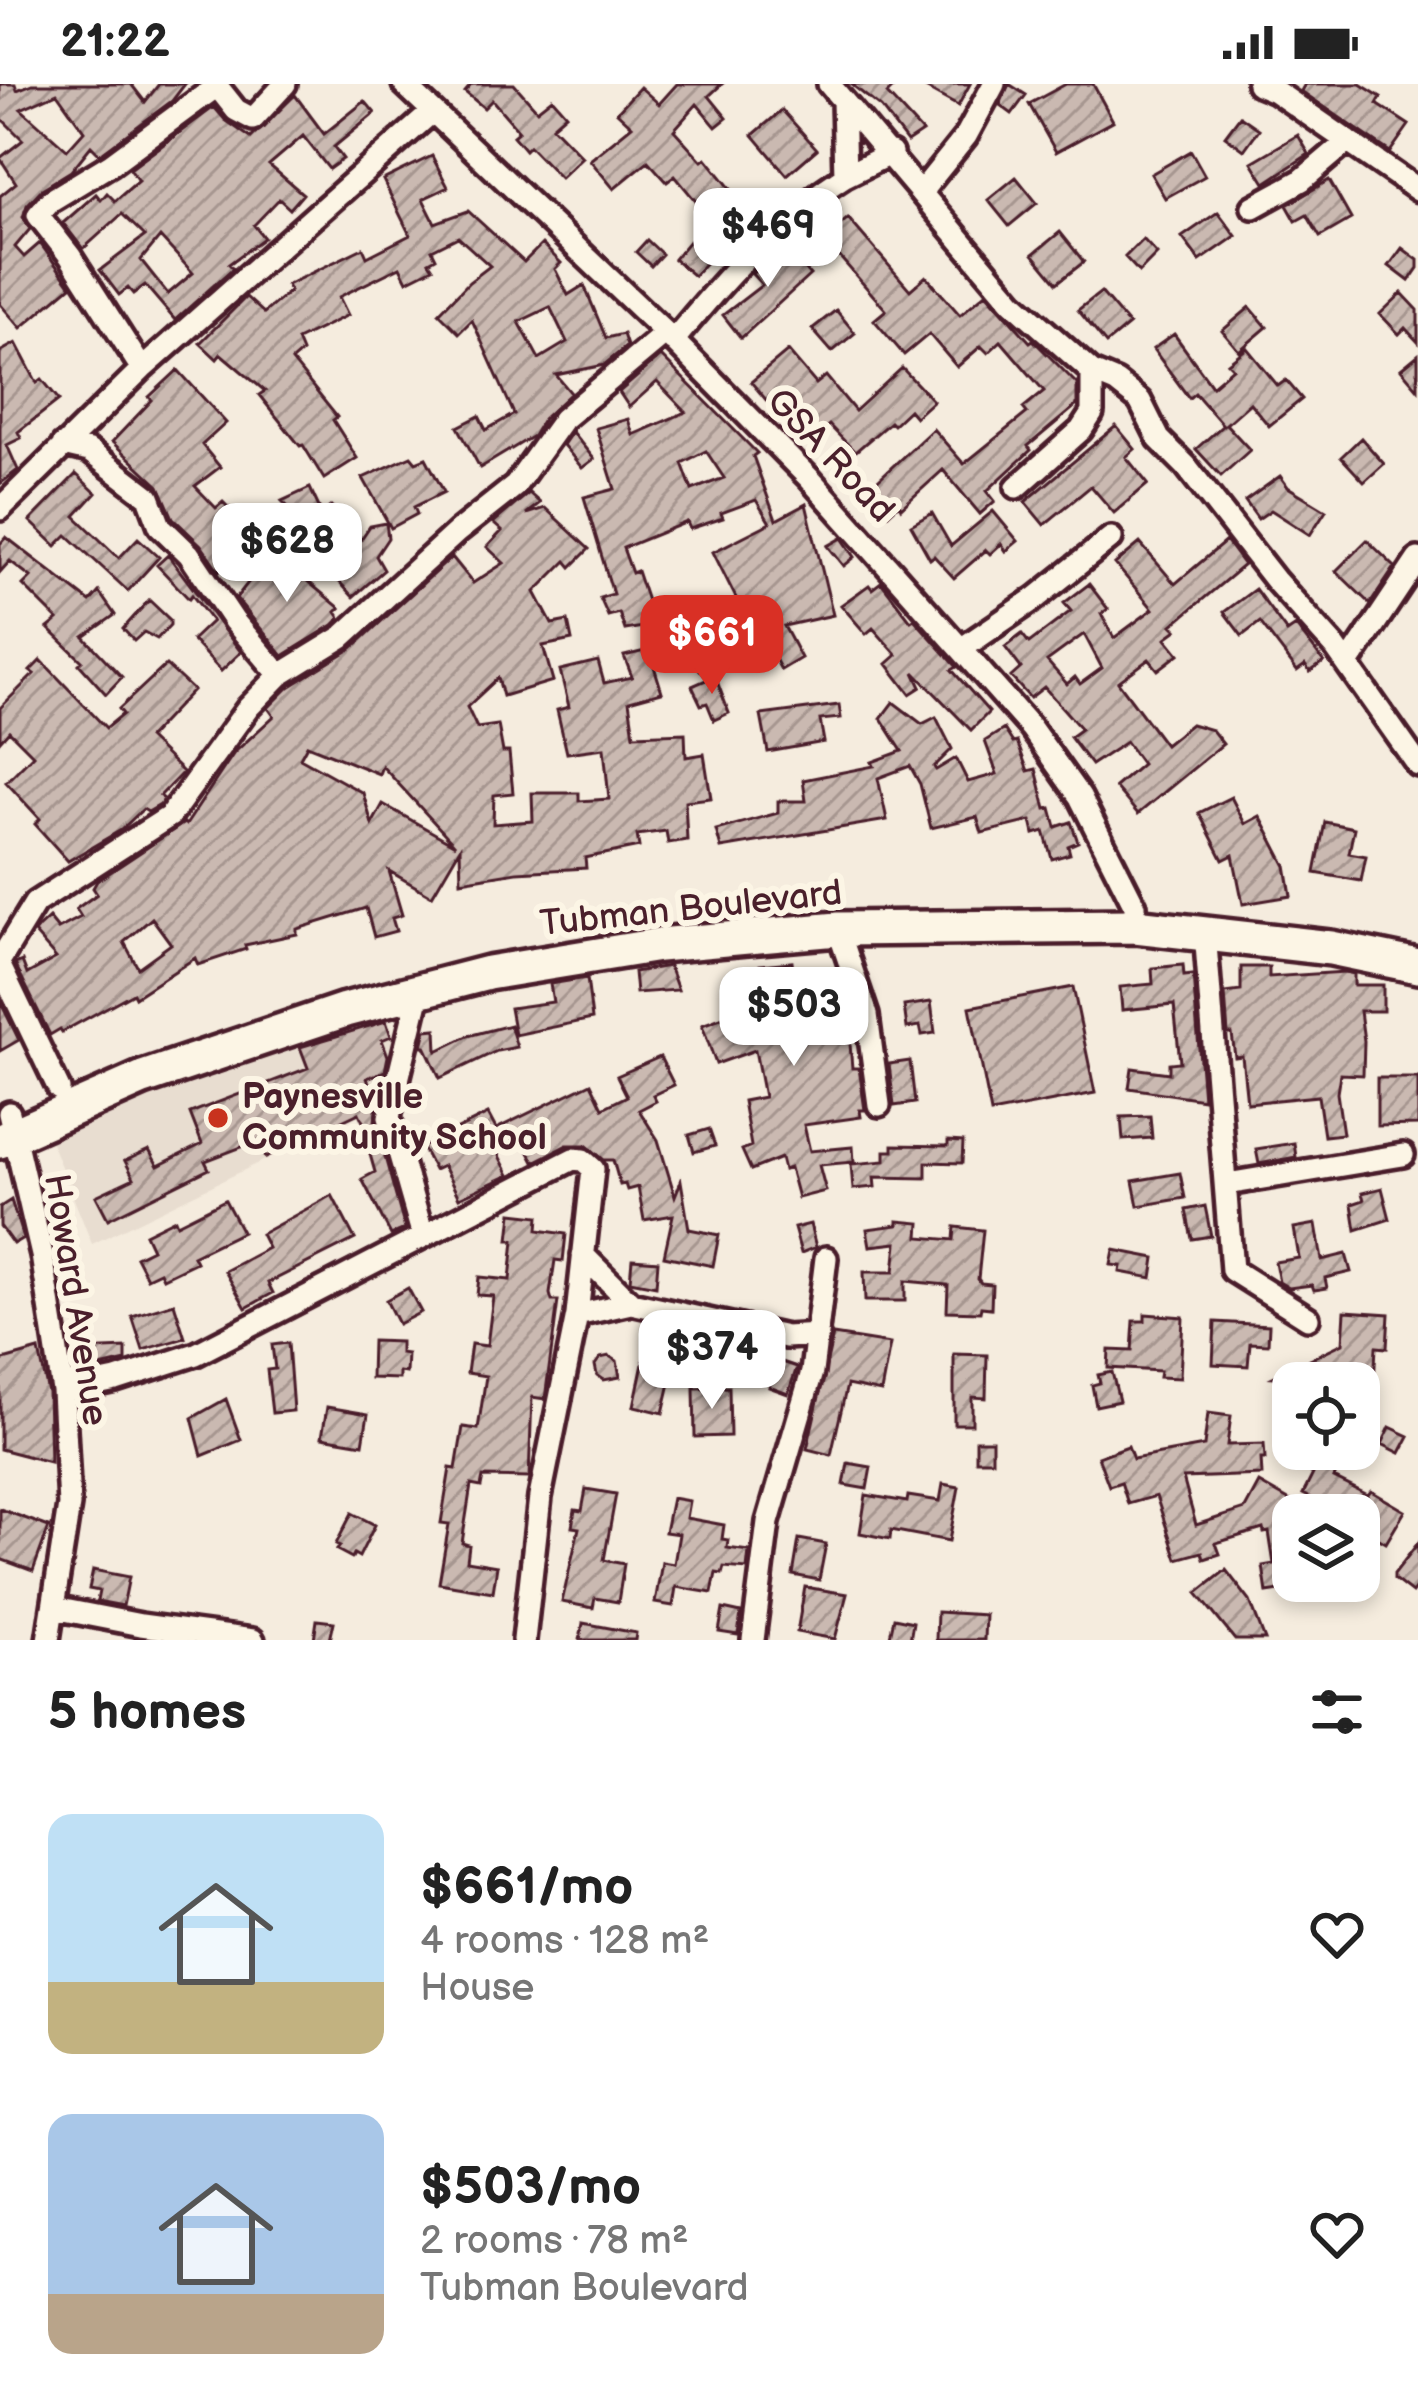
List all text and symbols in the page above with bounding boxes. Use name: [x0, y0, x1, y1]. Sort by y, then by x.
text: 21:22: [60, 15, 170, 70]
pin: $469: [697, 188, 839, 290]
text: $469: [720, 203, 816, 250]
street label: GSA Road: [757, 380, 903, 532]
pin: $628: [216, 503, 358, 605]
text: $628: [239, 518, 335, 565]
pin: $661: [641, 595, 783, 697]
text: $661: [667, 610, 757, 657]
street label: Tubman Boulevard: [538, 872, 844, 946]
pin: $503: [723, 967, 865, 1069]
text: $503: [746, 982, 842, 1029]
place label: Paynesville Community School: [242, 1076, 547, 1160]
marker: Paynesville Community School: [205, 1105, 231, 1131]
street label: Howard Avenue: [34, 1171, 116, 1429]
pin: $374: [641, 1310, 783, 1412]
text: $374: [666, 1325, 758, 1372]
map controls: [1272, 1362, 1380, 1602]
button: locate: [1272, 1362, 1380, 1470]
button: layers: [1272, 1494, 1380, 1602]
icon: filters: [1304, 1679, 1370, 1745]
text: 5 homes: [48, 1682, 246, 1743]
text: $661/mo: [420, 1857, 633, 1918]
icon: home: [144, 1862, 288, 2006]
icon: heart: [1304, 1901, 1370, 1967]
text: 4 rooms · 128 m²: [420, 1918, 709, 1965]
text: House: [420, 1965, 534, 2012]
text: $503/mo: [420, 2157, 641, 2218]
icon: home: [144, 2162, 288, 2306]
icon: heart: [1304, 2201, 1370, 2267]
text: 2 rooms · 78 m²: [420, 2218, 689, 2265]
text: Tubman Boulevard: [420, 2265, 749, 2312]

